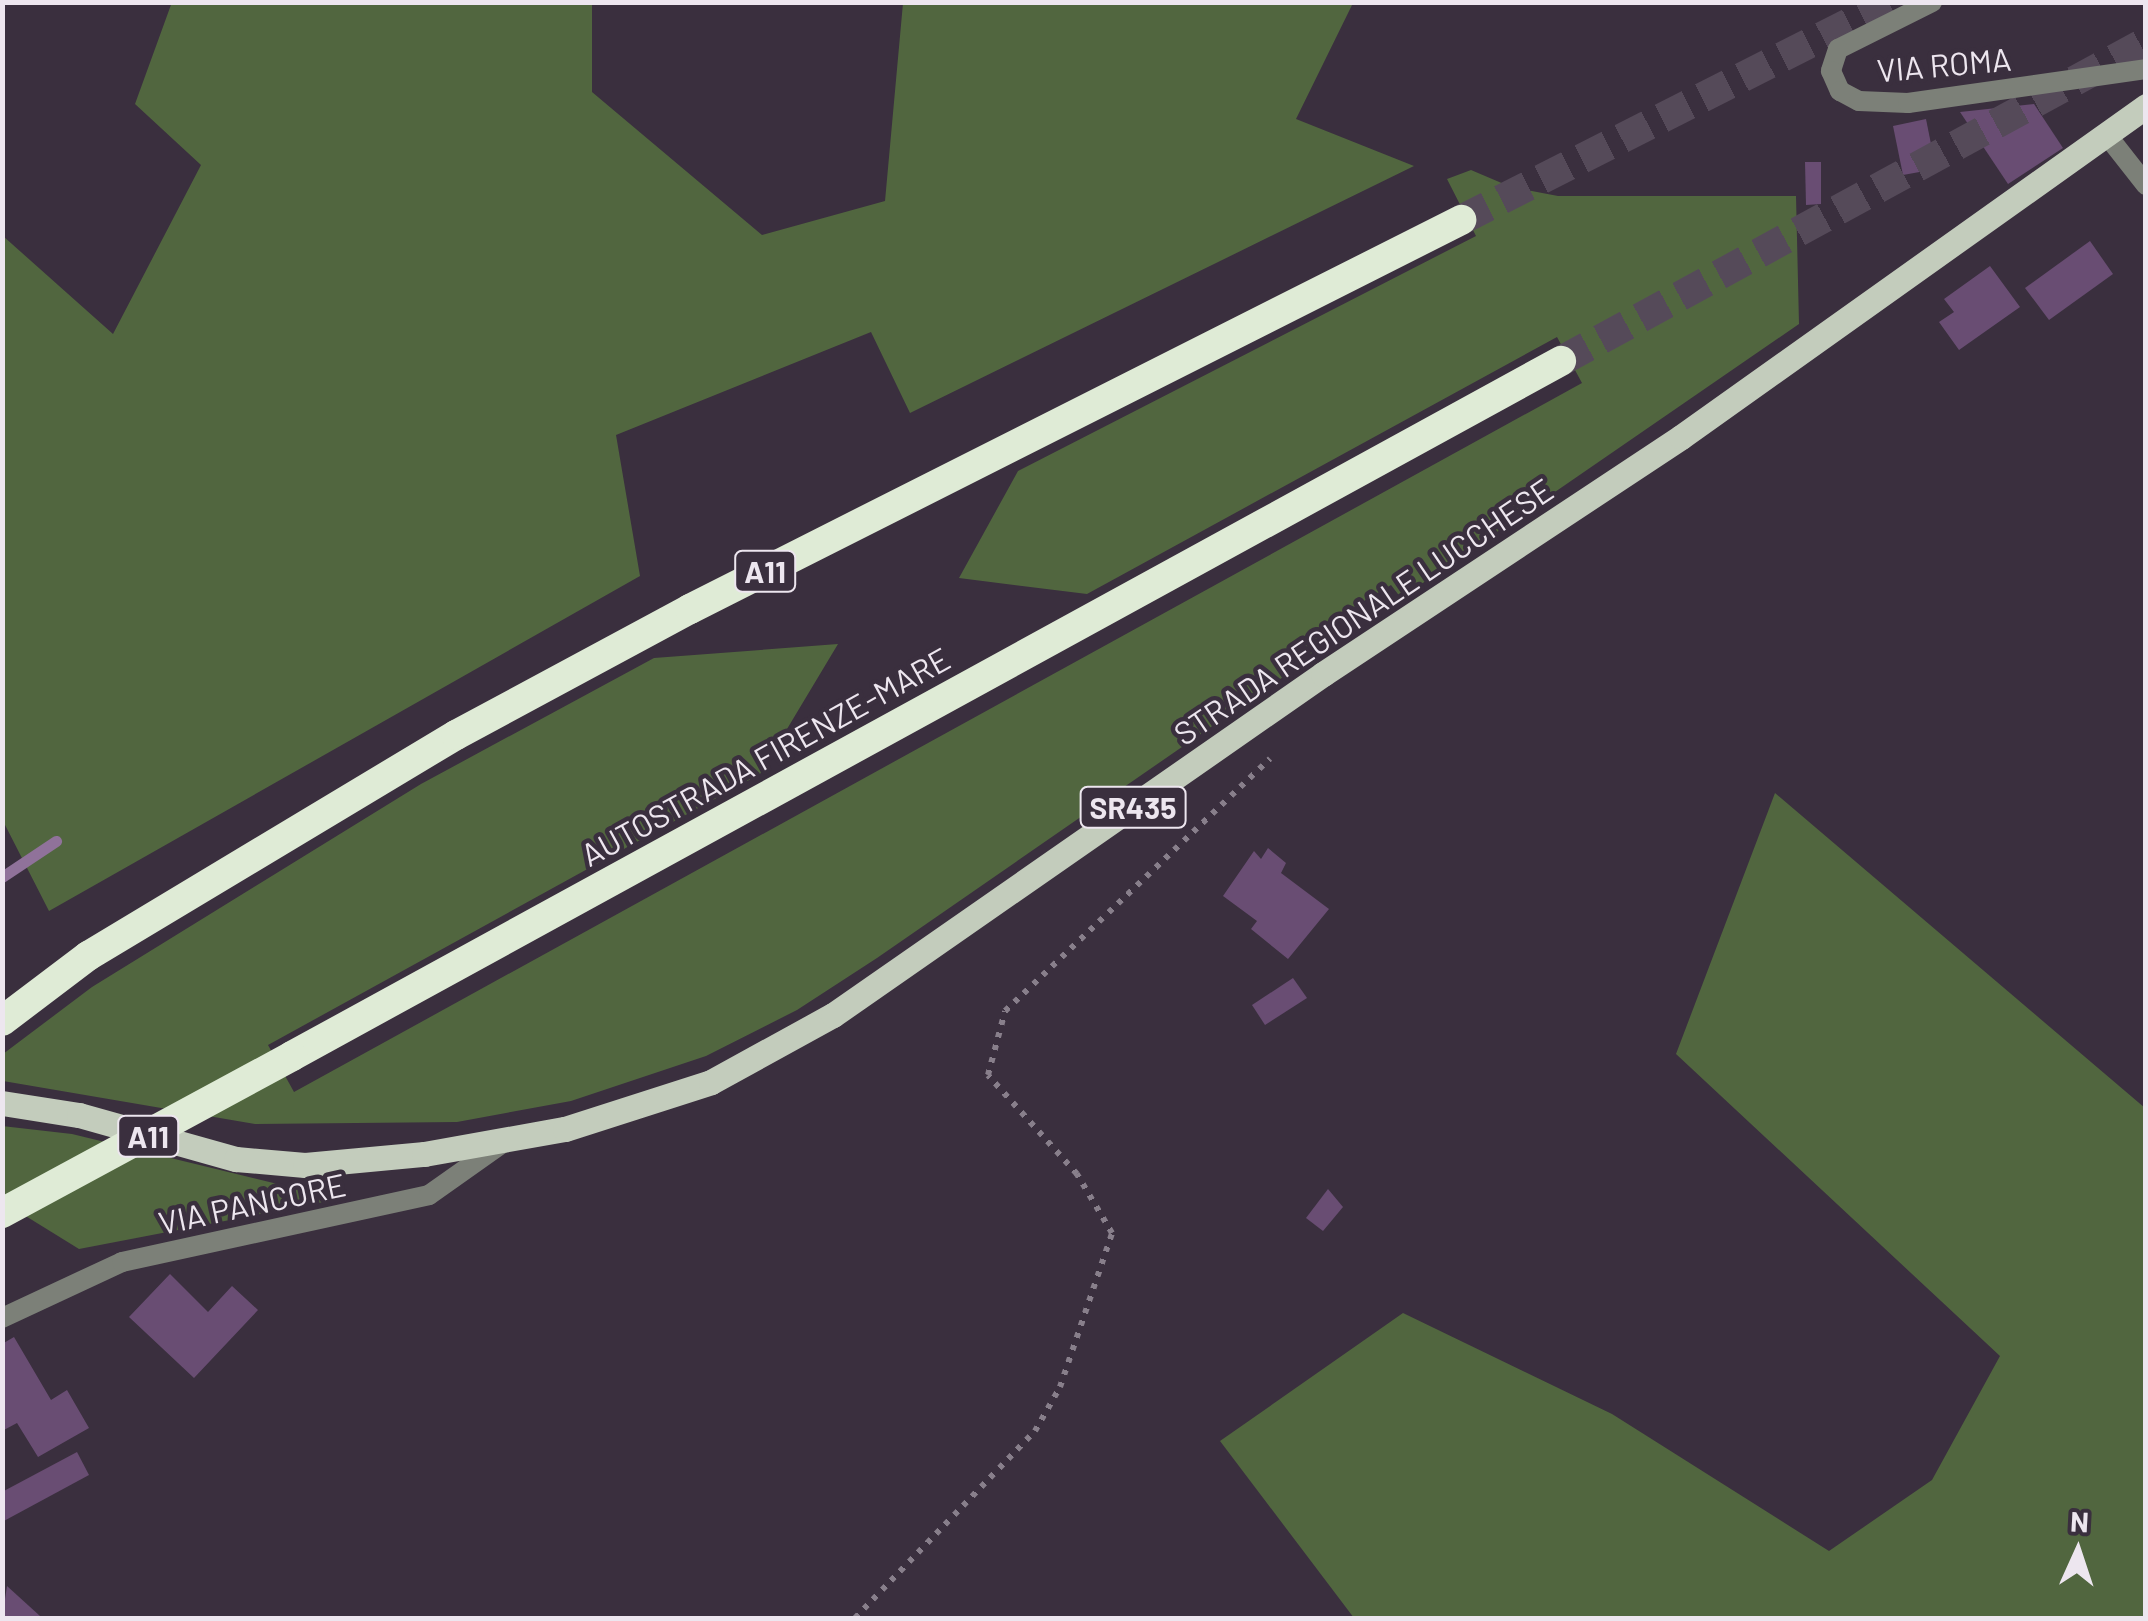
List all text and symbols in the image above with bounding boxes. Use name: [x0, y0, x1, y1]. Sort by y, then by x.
street label: VIA ROMA: [1875, 39, 2013, 89]
street label: STRADA REGIONALE LUCCHESE: [1166, 470, 1560, 752]
road number: A11: [732, 546, 798, 596]
street label: AUTOSTRADA FIRENZE-MARE: [574, 638, 956, 874]
road number: SR435: [1078, 782, 1188, 832]
road number: A11: [116, 1111, 180, 1161]
street label: VIA PANCORE: [155, 1164, 349, 1242]
north arrow: [2028, 1501, 2128, 1601]
text: N: [2069, 1504, 2090, 1539]

